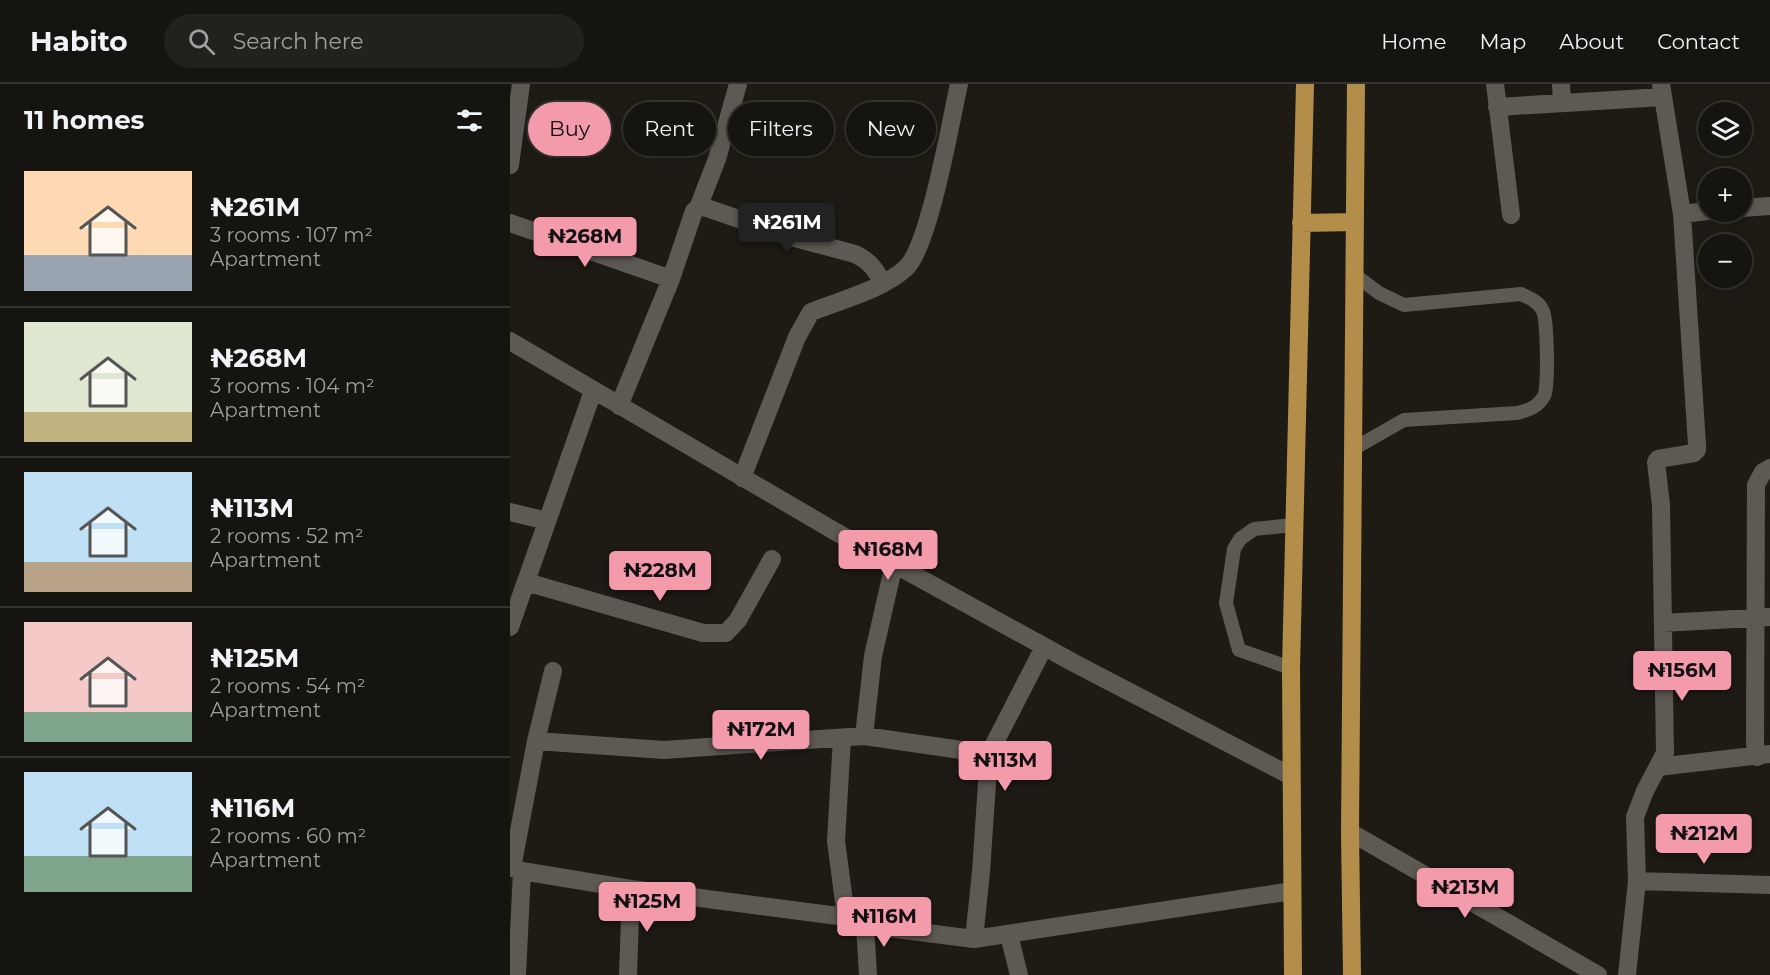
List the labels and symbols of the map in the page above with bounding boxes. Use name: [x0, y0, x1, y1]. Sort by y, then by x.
pin: ₦261M: [745, 203, 829, 254]
pin: ₦268M: [543, 217, 627, 268]
pin: ₦168M: [846, 530, 930, 581]
pin: ₦228M: [618, 551, 702, 602]
pin: ₦156M: [1640, 651, 1724, 702]
pin: ₦172M: [719, 710, 803, 761]
pin: ₦113M: [963, 741, 1047, 792]
pin: ₦212M: [1662, 814, 1746, 865]
pin: ₦213M: [1423, 868, 1507, 919]
pin: ₦125M: [605, 882, 689, 933]
pin: ₦116M: [842, 897, 926, 948]

